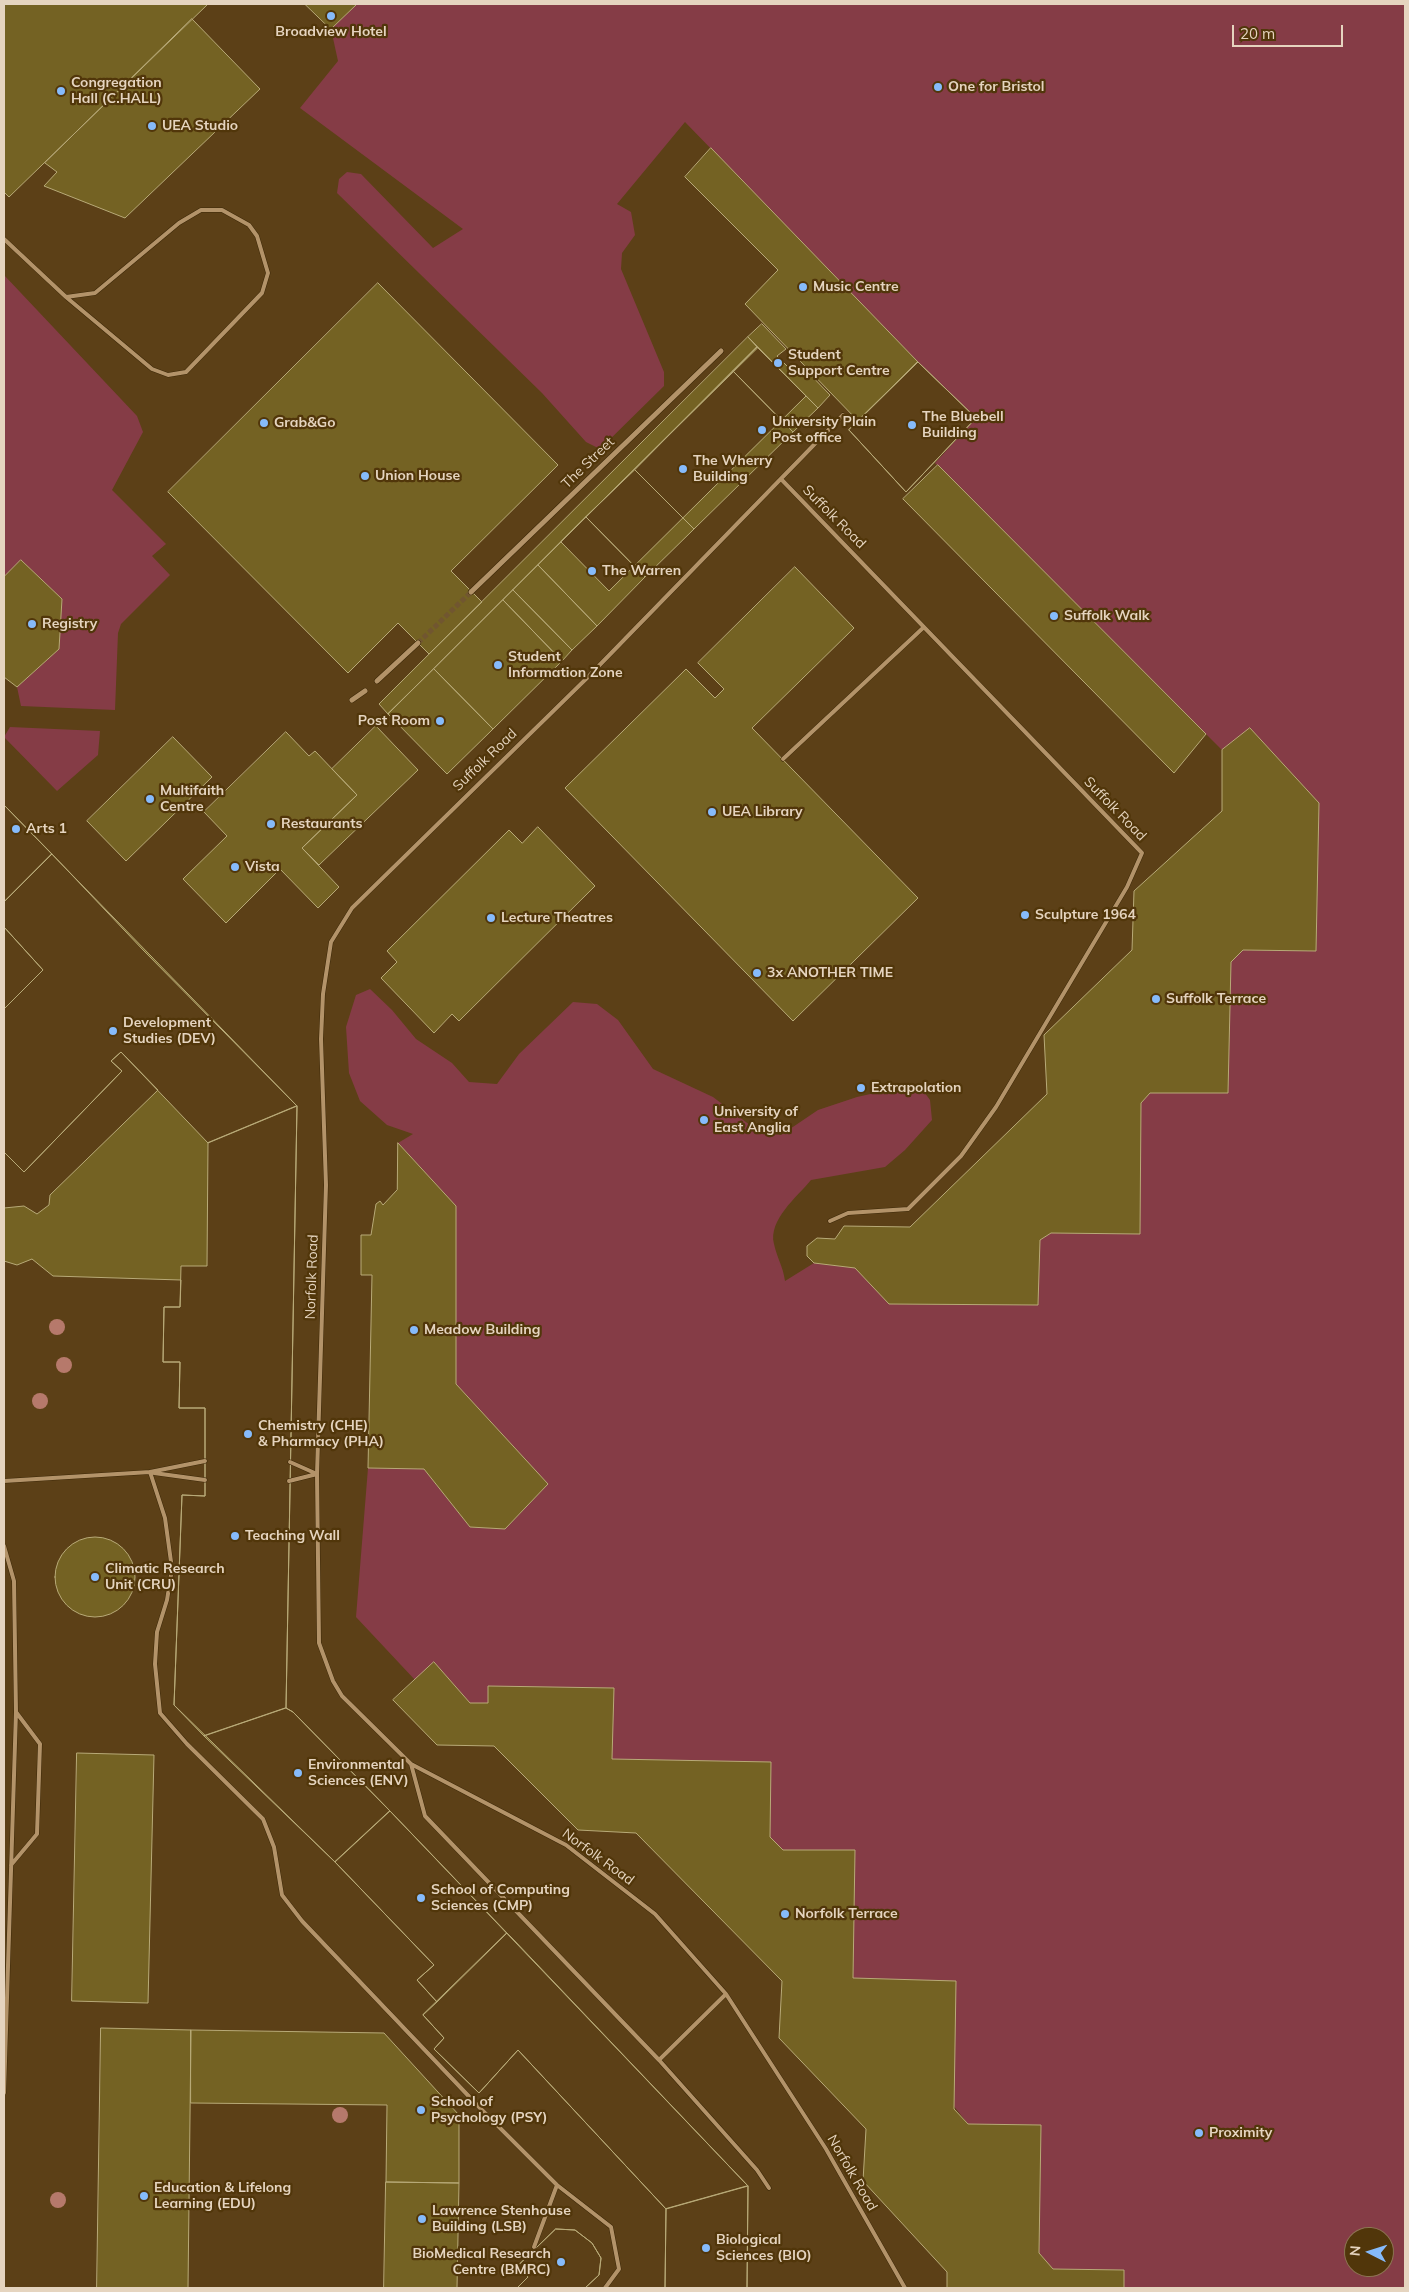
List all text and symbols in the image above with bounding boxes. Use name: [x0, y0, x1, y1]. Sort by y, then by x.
marker: Broadview Hotel: [325, 10, 337, 22]
scale bar: [1234, 15, 1345, 47]
place label: Broadview Hotel: [275, 24, 387, 40]
text: 20 m: [1240, 24, 1275, 43]
place label: Congregation Hall (C.HALL): [71, 75, 162, 108]
place label: One for Bristol: [948, 79, 1045, 95]
marker: One for Bristol: [932, 81, 944, 93]
marker: Congregation Hall (C.HALL): [55, 85, 67, 97]
place label: UEA Studio: [162, 118, 238, 134]
marker: UEA Studio: [146, 120, 158, 132]
place label: Music Centre: [813, 279, 899, 295]
marker: Music Centre: [797, 281, 809, 293]
place label: Student Support Centre: [788, 347, 890, 380]
marker: Student Support Centre: [772, 357, 784, 369]
place label: The Bluebell Building: [922, 409, 1004, 442]
place label: University Plain Post office: [772, 414, 876, 447]
place label: Grab&Go: [274, 415, 335, 431]
marker: Grab&Go: [258, 417, 270, 429]
marker: The Bluebell Building: [906, 419, 918, 431]
marker: University Plain Post office: [756, 424, 768, 436]
street label: The Street: [558, 434, 618, 492]
place label: The Wherry Building: [693, 453, 772, 486]
marker: The Wherry Building: [677, 463, 689, 475]
place label: Union House: [375, 468, 460, 484]
marker: Union House: [359, 470, 371, 482]
street label: Suffolk Road: [799, 482, 869, 552]
place label: The Warren: [602, 563, 681, 579]
marker: The Warren: [586, 565, 598, 577]
place label: Suffolk Walk: [1064, 608, 1150, 624]
marker: Suffolk Walk: [1048, 610, 1060, 622]
place label: Registry: [42, 616, 97, 632]
marker: Registry: [26, 618, 38, 630]
place label: Student Information Zone: [508, 649, 623, 682]
marker: Student Information Zone: [492, 659, 504, 671]
place label: Post Room: [358, 713, 430, 729]
marker: Post Room: [434, 715, 446, 727]
street label: Suffolk Road: [450, 725, 520, 795]
street label: Suffolk Road: [1080, 774, 1150, 844]
place label: Multifaith Centre: [160, 783, 224, 816]
marker: Multifaith Centre: [144, 793, 156, 805]
place label: UEA Library: [722, 804, 803, 820]
marker: UEA Library: [706, 806, 718, 818]
place label: Restaurants: [281, 816, 362, 832]
marker: Restaurants: [265, 818, 277, 830]
place label: Arts 1: [26, 821, 67, 837]
marker: Arts 1: [10, 823, 22, 835]
place label: Vista: [245, 859, 280, 875]
marker: Vista: [229, 861, 241, 873]
place label: Sculpture 1964: [1035, 907, 1136, 923]
marker: Sculpture 1964: [1019, 909, 1031, 921]
place label: Lecture Theatres: [501, 910, 613, 926]
marker: Lecture Theatres: [485, 912, 497, 924]
place label: 3x ANOTHER TIME: [767, 965, 893, 981]
marker: 3x ANOTHER TIME: [751, 967, 763, 979]
place label: Suffolk Terrace: [1166, 991, 1266, 1007]
marker: Suffolk Terrace: [1150, 993, 1162, 1005]
place label: Development Studies (DEV): [123, 1015, 216, 1048]
marker: Development Studies (DEV): [107, 1025, 119, 1037]
place label: Extrapolation: [871, 1080, 961, 1096]
marker: Extrapolation: [855, 1082, 867, 1094]
place label: University of East Anglia: [714, 1104, 798, 1136]
marker: University of East Anglia: [698, 1114, 710, 1126]
street label: Norfolk Road: [302, 1234, 322, 1320]
place label: Meadow Building: [424, 1322, 540, 1338]
marker: Meadow Building: [408, 1324, 420, 1336]
place label: Chemistry (CHE) & Pharmacy (PHA): [258, 1418, 384, 1450]
marker: Chemistry (CHE) & Pharmacy (PHA): [242, 1428, 254, 1440]
place label: Teaching Wall: [245, 1528, 340, 1544]
marker: Teaching Wall: [229, 1530, 241, 1542]
place label: Climatic Research Unit (CRU): [105, 1561, 225, 1594]
marker: Climatic Research Unit (CRU): [89, 1571, 101, 1583]
place label: Environmental Sciences (ENV): [308, 1757, 409, 1790]
marker: Environmental Sciences (ENV): [292, 1767, 304, 1779]
street label: Norfolk Road: [559, 1825, 637, 1889]
place label: School of Computing Sciences (CMP): [431, 1882, 570, 1914]
marker: School of Computing Sciences (CMP): [415, 1892, 427, 1904]
place label: Norfolk Terrace: [795, 1906, 898, 1922]
marker: Norfolk Terrace: [779, 1908, 791, 1920]
place label: School of Psychology (PSY): [431, 2094, 548, 2126]
marker: School of Psychology (PSY): [415, 2104, 427, 2116]
place label: Proximity: [1209, 2125, 1272, 2141]
marker: Proximity: [1193, 2127, 1205, 2139]
street label: Norfolk Road: [823, 2132, 881, 2214]
place label: Education & Lifelong Learning (EDU): [154, 2180, 291, 2212]
marker: Education & Lifelong Learning (EDU): [138, 2190, 150, 2202]
place label: Lawrence Stenhouse Building (LSB): [432, 2203, 571, 2236]
marker: Lawrence Stenhouse Building (LSB): [416, 2213, 428, 2225]
north arrow: [1344, 2227, 1394, 2277]
place label: Biological Sciences (BIO): [716, 2232, 812, 2264]
marker: Biological Sciences (BIO): [700, 2242, 712, 2254]
text: N: [1346, 2245, 1364, 2257]
place label: BioMedical Research Centre (BMRC): [412, 2246, 551, 2278]
marker: BioMedical Research Centre (BMRC): [555, 2256, 567, 2268]

